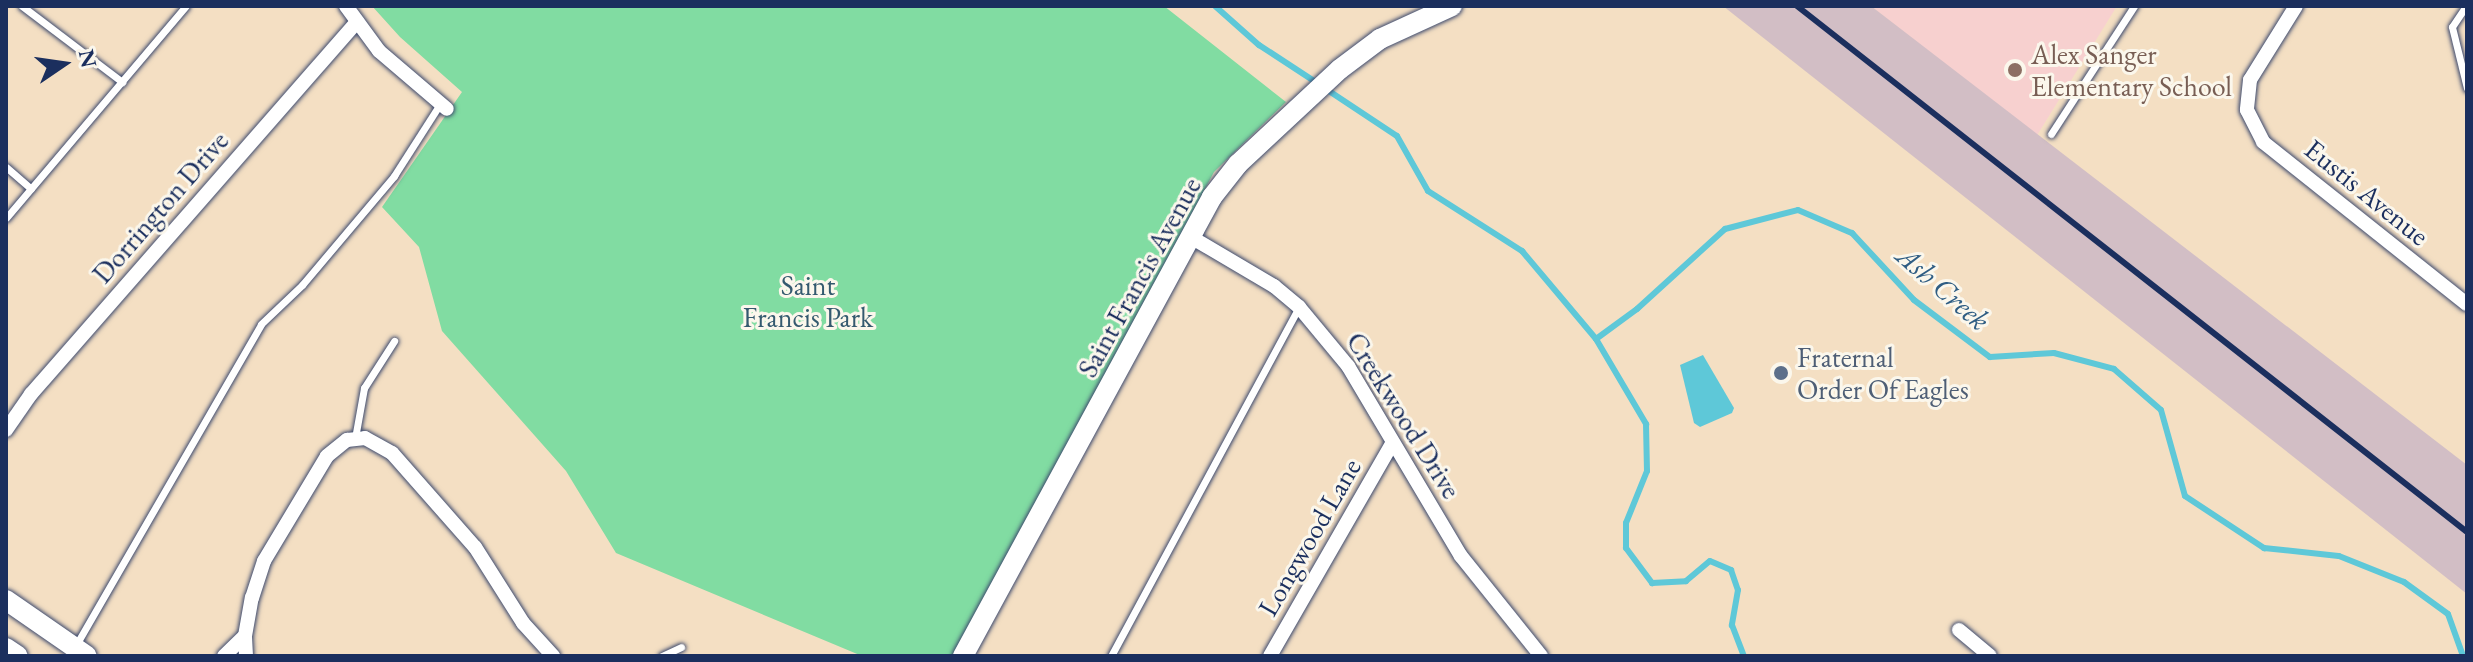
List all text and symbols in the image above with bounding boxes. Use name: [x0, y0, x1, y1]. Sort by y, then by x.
north arrow: [24, 24, 104, 104]
place label: Alex Sanger Elementary School: [2031, 37, 2232, 103]
text: N: [72, 47, 104, 70]
marker: Alex Sanger Elementary School: [2006, 61, 2024, 79]
street label: Dorrington Drive: [85, 124, 235, 290]
street label: Eustis Avenue: [2298, 132, 2436, 252]
street label: Saint Francis Avenue: [1070, 171, 1208, 383]
water label: Ash Creek: [1889, 238, 1997, 338]
park label: Saint Francis Park: [743, 268, 873, 334]
street label: Creekwood Drive: [1339, 326, 1469, 504]
place label: Fraternal Order Of Eagles: [1797, 340, 1969, 406]
marker: Fraternal Order Of Eagles: [1772, 364, 1790, 382]
street label: Longwood Lane: [1250, 452, 1368, 622]

